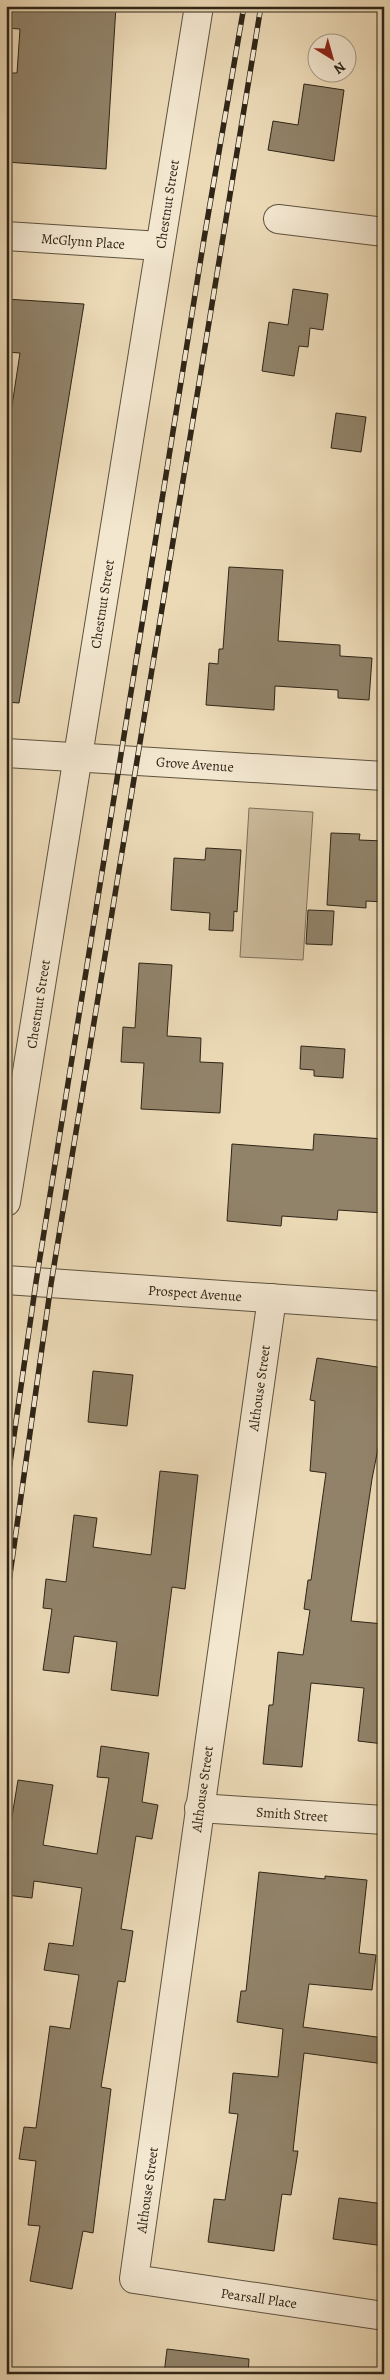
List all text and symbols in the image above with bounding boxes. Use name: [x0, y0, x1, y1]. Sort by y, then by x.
north arrow: [308, 32, 358, 82]
text: N: [330, 57, 349, 79]
street label: Chestnut Street: [151, 158, 184, 250]
street label: McGlynn Place: [40, 229, 126, 254]
street label: Chestnut Street: [86, 558, 119, 650]
street label: Grove Avenue: [156, 752, 234, 777]
street label: Chestnut Street: [22, 958, 55, 1050]
street label: Prospect Avenue: [147, 1281, 243, 1306]
street label: Althouse Street: [244, 1343, 275, 1433]
street label: Althouse Street: [187, 1744, 218, 1834]
street label: Smith Street: [255, 1803, 329, 1827]
street label: Althouse Street: [132, 2145, 163, 2235]
street label: Pearsall Place: [220, 2284, 298, 2313]

